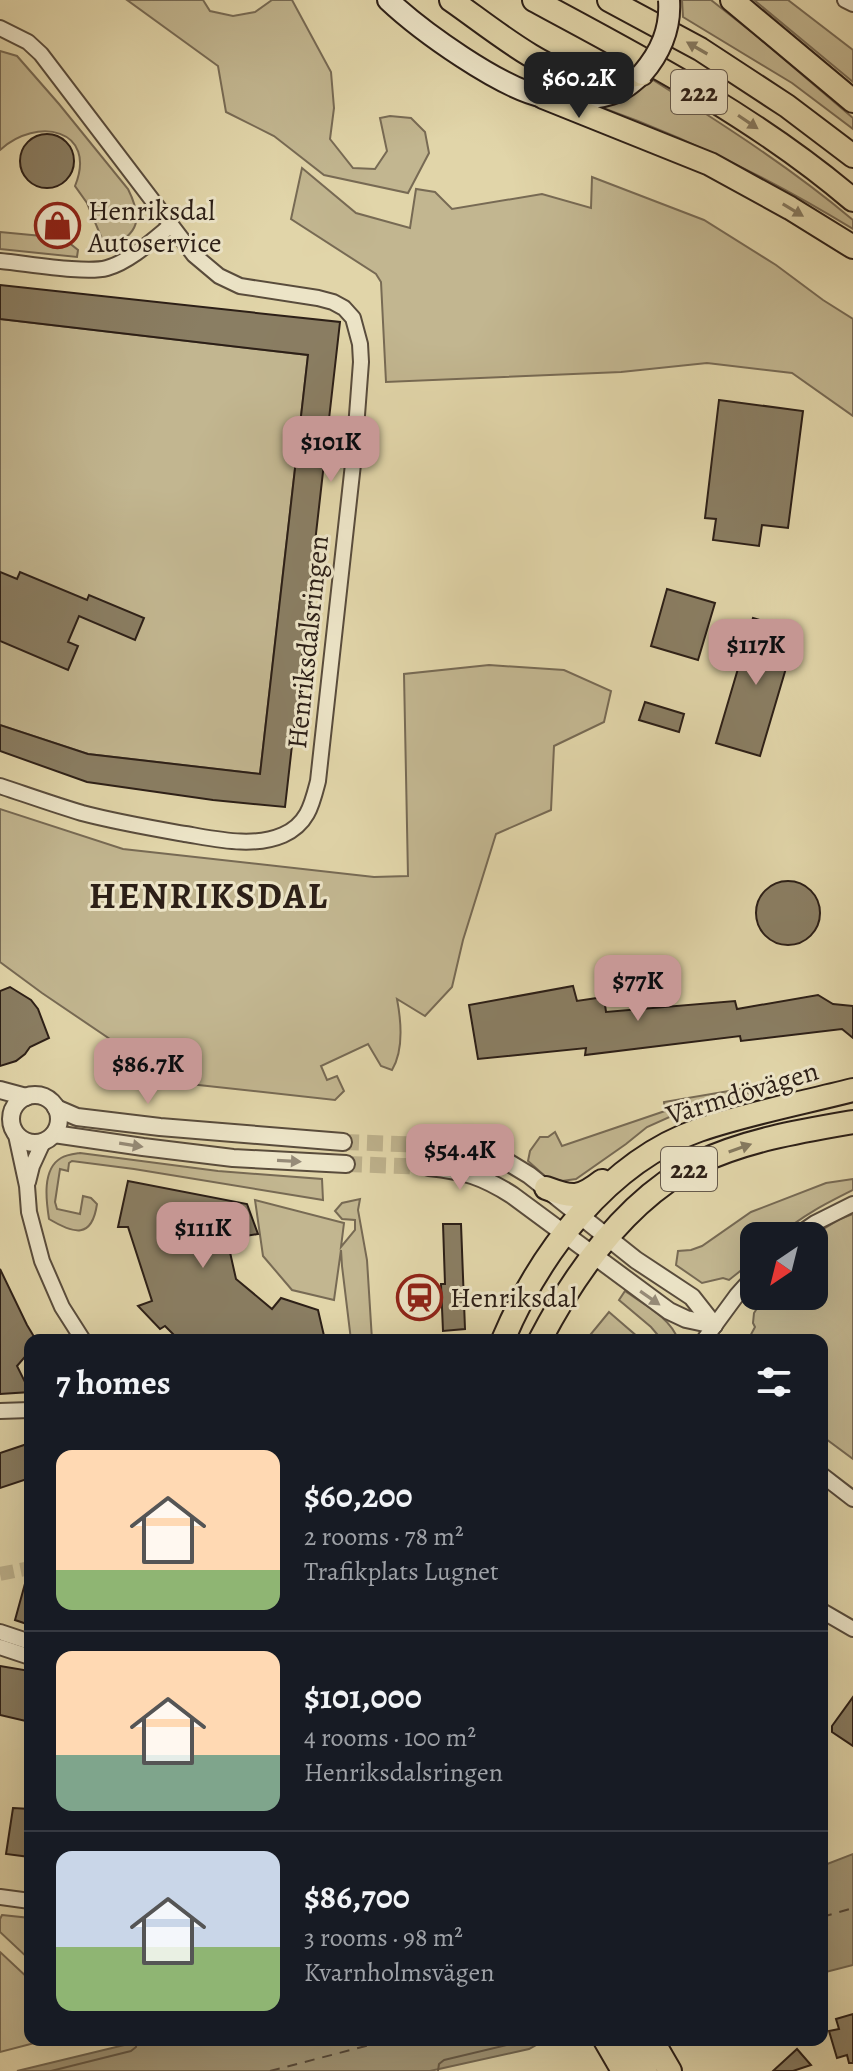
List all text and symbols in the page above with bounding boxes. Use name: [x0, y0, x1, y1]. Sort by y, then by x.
one-way arrow: [685, 41, 708, 55]
pin: $60.2K: [514, 52, 644, 120]
text: $60.2K: [542, 60, 616, 95]
road number: 222: [671, 70, 727, 114]
one-way arrow: [737, 114, 758, 129]
place label: Henriksdal Autoservice: [87, 192, 221, 262]
shop icon: Henriksdal Autoservice: [33, 202, 81, 250]
one-way arrow: [782, 203, 804, 217]
pin: $101K: [275, 416, 387, 484]
text: $101K: [301, 424, 361, 459]
street label: Henriksdalsringen: [278, 534, 338, 751]
pin: $117K: [700, 619, 812, 687]
text: $117K: [727, 627, 785, 662]
district label: HENRIKSDAL: [89, 871, 329, 920]
pin: $77K: [591, 955, 685, 1023]
text: $77K: [612, 963, 664, 998]
pin: $86.7K: [83, 1038, 213, 1106]
text: $86.7K: [112, 1046, 184, 1081]
street label: Värmdövägen: [661, 1052, 823, 1134]
pin: $54.4K: [395, 1124, 525, 1192]
text: $54.4K: [424, 1132, 496, 1167]
one-way arrow: [119, 1139, 144, 1152]
one-way arrow: [729, 1141, 753, 1153]
road number: 222: [661, 1147, 717, 1191]
one-way arrow: [277, 1155, 302, 1168]
pin: $111K: [147, 1202, 259, 1270]
text: $111K: [174, 1210, 232, 1245]
north arrow: [740, 1222, 828, 1310]
map controls: [740, 1222, 828, 1310]
station icon: Henriksdal: [395, 1273, 443, 1321]
place label: Henriksdal: [450, 1279, 577, 1317]
one-way arrow: [640, 1290, 661, 1305]
text: 7 homes: [56, 1359, 171, 1406]
icon: filters: [752, 1360, 796, 1404]
text: $60,200: [304, 1472, 413, 1519]
icon: home: [120, 1482, 216, 1578]
text: 2 rooms · 78 m²: [304, 1519, 463, 1554]
text: Trafikplats Lugnet: [304, 1554, 499, 1589]
text: $101,000: [304, 1673, 422, 1720]
icon: home: [120, 1683, 216, 1779]
text: 4 rooms · 100 m²: [304, 1720, 476, 1755]
text: Henriksdalsringen: [304, 1755, 503, 1790]
text: $86,700: [304, 1873, 410, 1920]
icon: home: [120, 1883, 216, 1979]
text: 3 rooms · 98 m²: [304, 1920, 463, 1955]
text: Kvarnholmsvägen: [304, 1955, 494, 1990]

